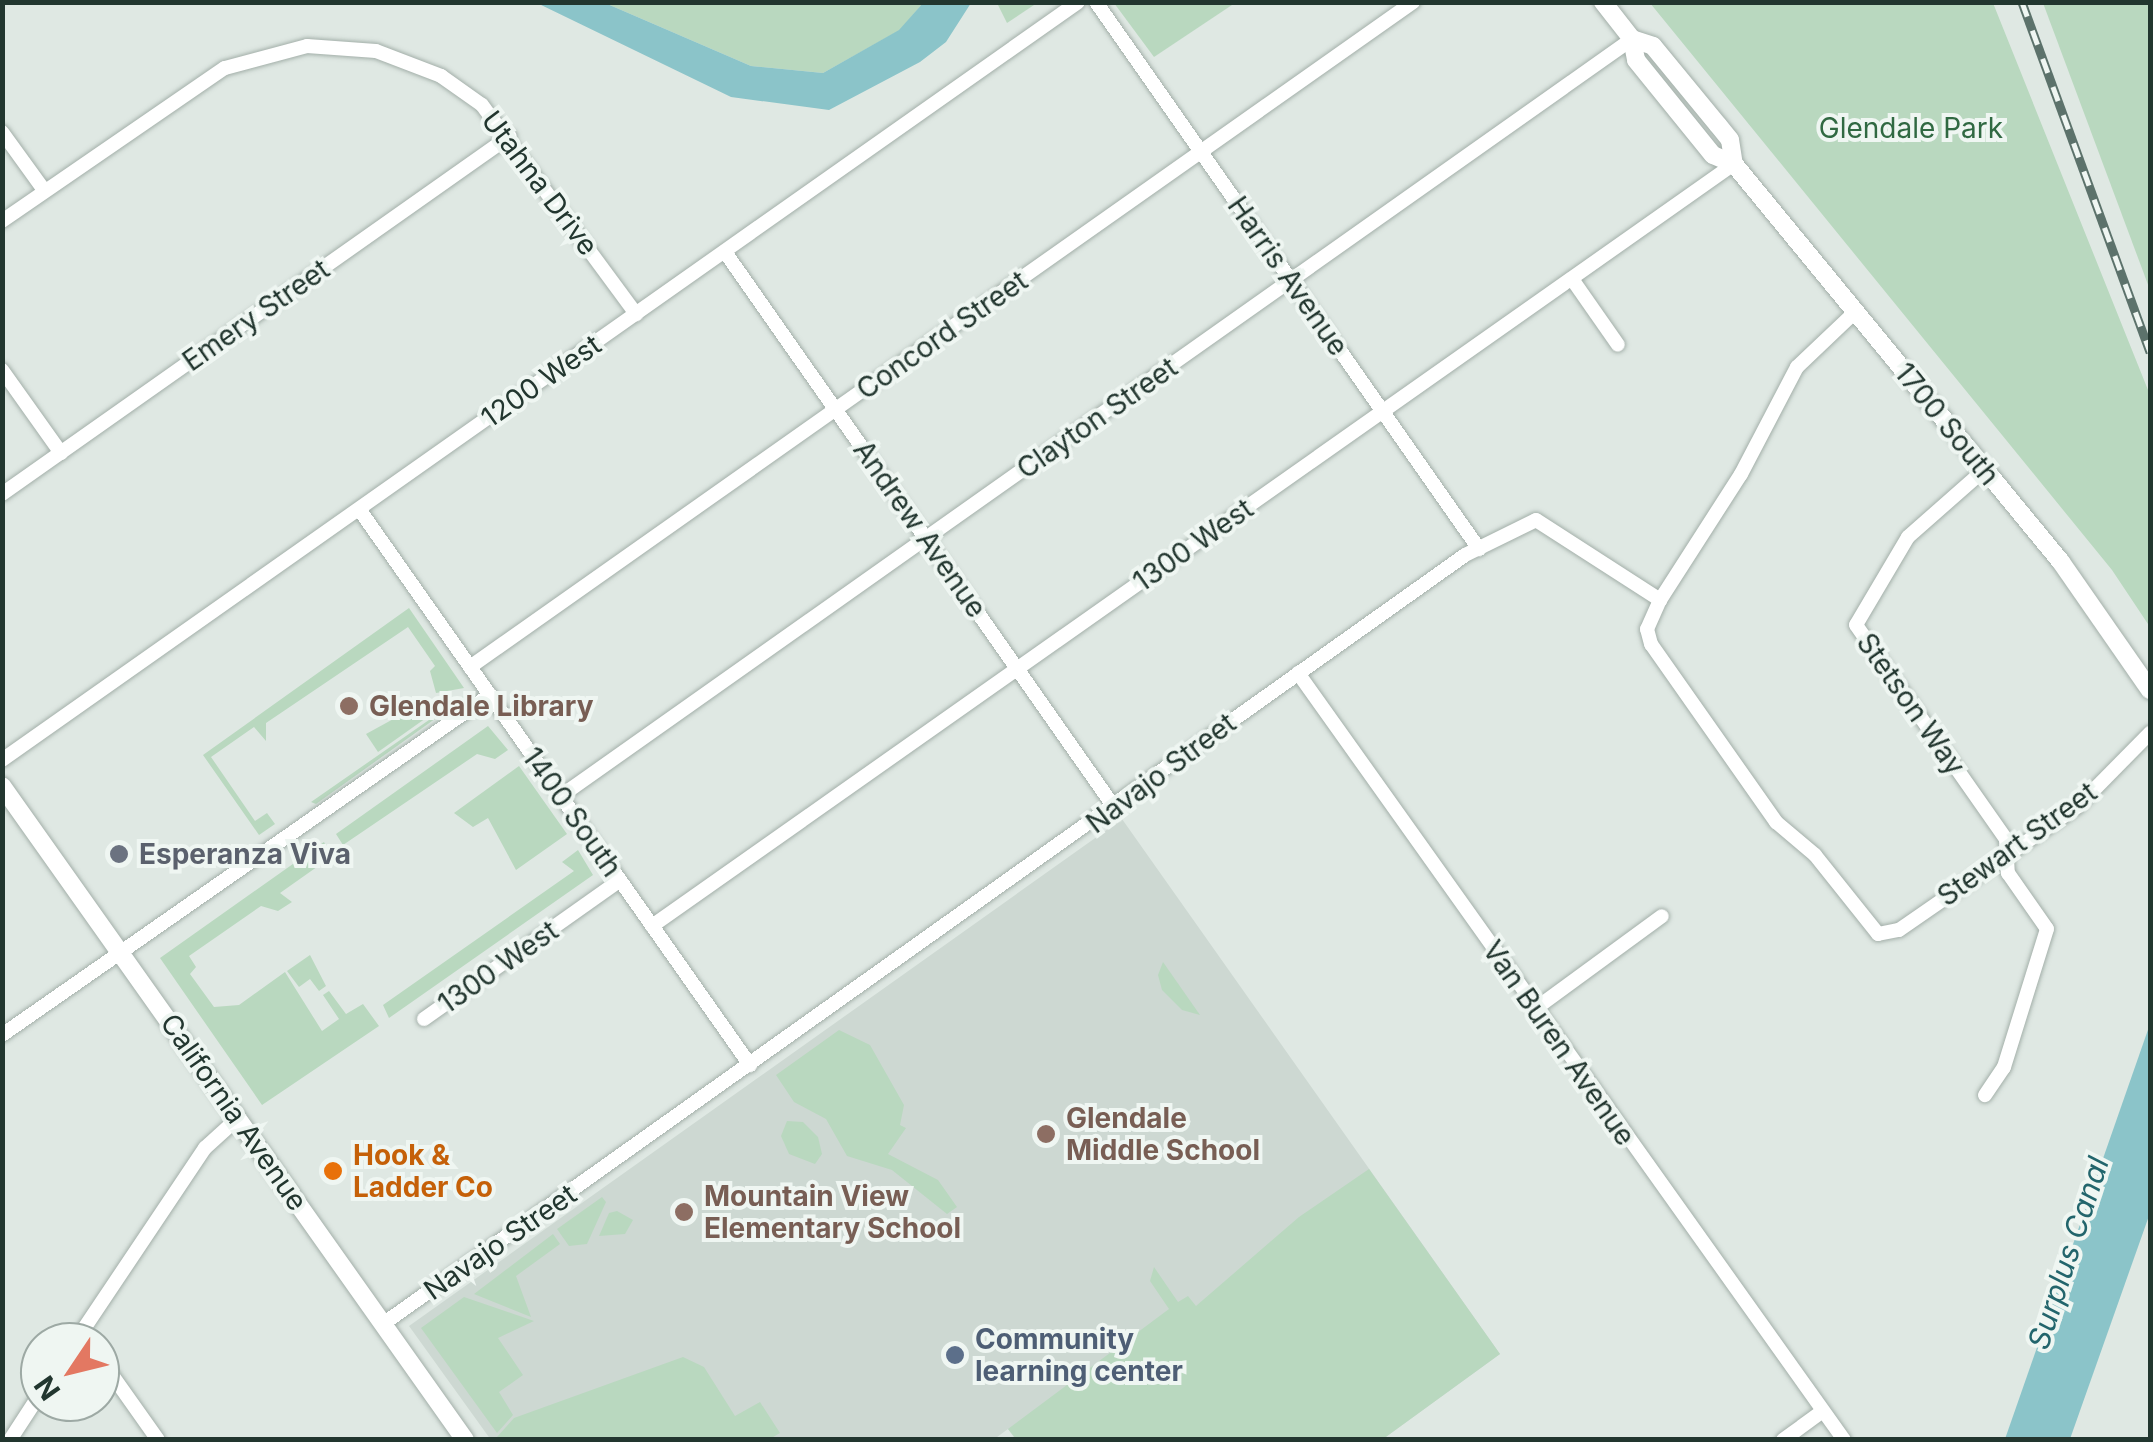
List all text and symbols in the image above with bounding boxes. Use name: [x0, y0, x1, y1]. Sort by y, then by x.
street label: Utahna Drive: [475, 104, 605, 262]
park label: Glendale Park: [1819, 111, 2003, 145]
street label: Harris Avenue: [1221, 190, 1355, 362]
street label: Emery Street: [176, 252, 336, 378]
street label: Concord Street: [850, 264, 1034, 406]
street label: 1200 West: [475, 328, 607, 434]
street label: Clayton Street: [1010, 350, 1184, 486]
street label: 1700 South: [1888, 356, 2006, 492]
street label: Andrew Avenue: [847, 434, 993, 624]
street label: 1300 West: [1127, 492, 1259, 598]
street label: Stetson Way: [1850, 627, 1972, 781]
place label: Glendale Library: [369, 689, 594, 723]
marker: Glendale Library: [338, 695, 360, 717]
street label: Navajo Street: [1080, 706, 1242, 840]
street label: 1400 South: [515, 741, 629, 883]
street label: Stewart Street: [1931, 775, 2103, 913]
place label: Esperanza Viva: [139, 837, 351, 871]
marker: Esperanza Viva: [108, 843, 130, 865]
street label: 1300 West: [432, 914, 564, 1020]
street label: Van Buren Avenue: [1476, 934, 1642, 1152]
street label: California Avenue: [154, 1007, 314, 1217]
place label: Glendale Middle School: [1066, 1101, 1260, 1167]
marker: Glendale Middle School: [1035, 1123, 1057, 1145]
place label: Hook & Ladder Co: [353, 1138, 493, 1204]
water label: Surplus Canal: [2020, 1152, 2116, 1354]
marker: Hook & Ladder Co: [322, 1160, 344, 1182]
street label: Navajo Street: [417, 1177, 583, 1307]
place label: Mountain View Elementary School: [704, 1179, 961, 1245]
marker: Mountain View Elementary School: [673, 1201, 695, 1223]
north arrow: [20, 1322, 120, 1422]
place label: Community learning center: [975, 1322, 1183, 1388]
marker: Community learning center: [944, 1344, 966, 1366]
text: N: [27, 1370, 67, 1407]

